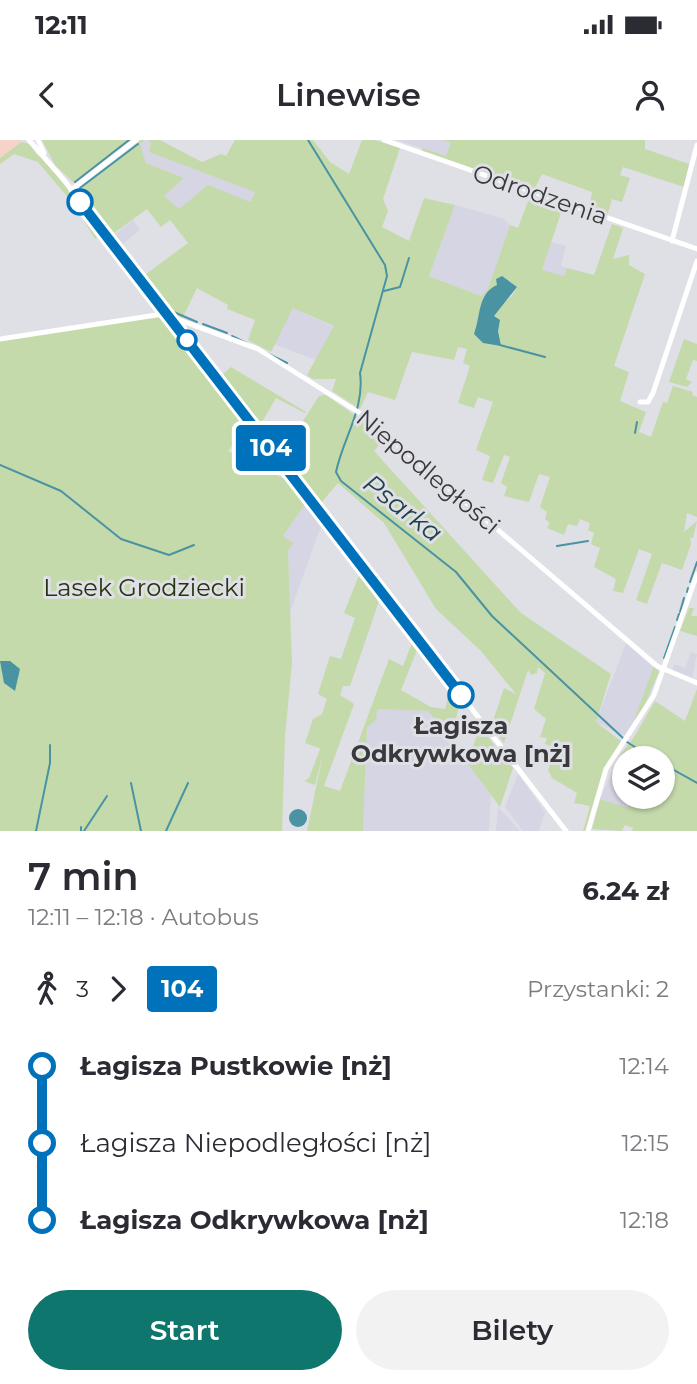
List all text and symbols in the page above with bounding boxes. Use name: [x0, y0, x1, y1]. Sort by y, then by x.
text: 12:11: [35, 9, 88, 41]
text: Linewise: [276, 75, 421, 114]
icon: back: [28, 76, 66, 114]
icon: person: [631, 76, 669, 114]
street label: Odrodzenia: [469, 158, 611, 231]
unlabelled marker: [67, 189, 93, 215]
unlabelled marker: [177, 330, 197, 350]
street label: Niepodległości: [351, 403, 506, 540]
line badge: 104: [231, 425, 311, 471]
text: 104: [250, 433, 292, 462]
water label: Psarka: [357, 467, 449, 549]
park label: Lasek Grodziecki: [43, 573, 245, 602]
marker: Łagisza Odkrywkowa [nż]: [448, 682, 474, 708]
place label: Łagisza Odkrywkowa [nż]: [351, 711, 571, 768]
map controls: [612, 746, 675, 809]
button: layers: [612, 746, 675, 809]
text: 7 min: [28, 853, 139, 900]
text: 6.24 zł: [582, 875, 669, 907]
text: 12:11 – 12:18 · Autobus: [28, 903, 259, 931]
icon: walk: [28, 970, 66, 1008]
icon: forward: [99, 970, 137, 1008]
text: 104: [161, 974, 203, 1003]
text: 3: [76, 975, 89, 1003]
text: Przystanki: 2: [527, 975, 669, 1003]
text: Łagisza Pustkowie [nż]: [80, 1050, 392, 1082]
text: 12:14: [619, 1052, 669, 1080]
text: Łagisza Niepodległości [nż]: [80, 1127, 432, 1159]
text: 12:15: [621, 1129, 669, 1157]
text: Łagisza Odkrywkowa [nż]: [80, 1204, 429, 1236]
text: 12:18: [620, 1206, 669, 1234]
button: Start: [28, 1290, 342, 1370]
button: Bilety: [356, 1290, 669, 1370]

